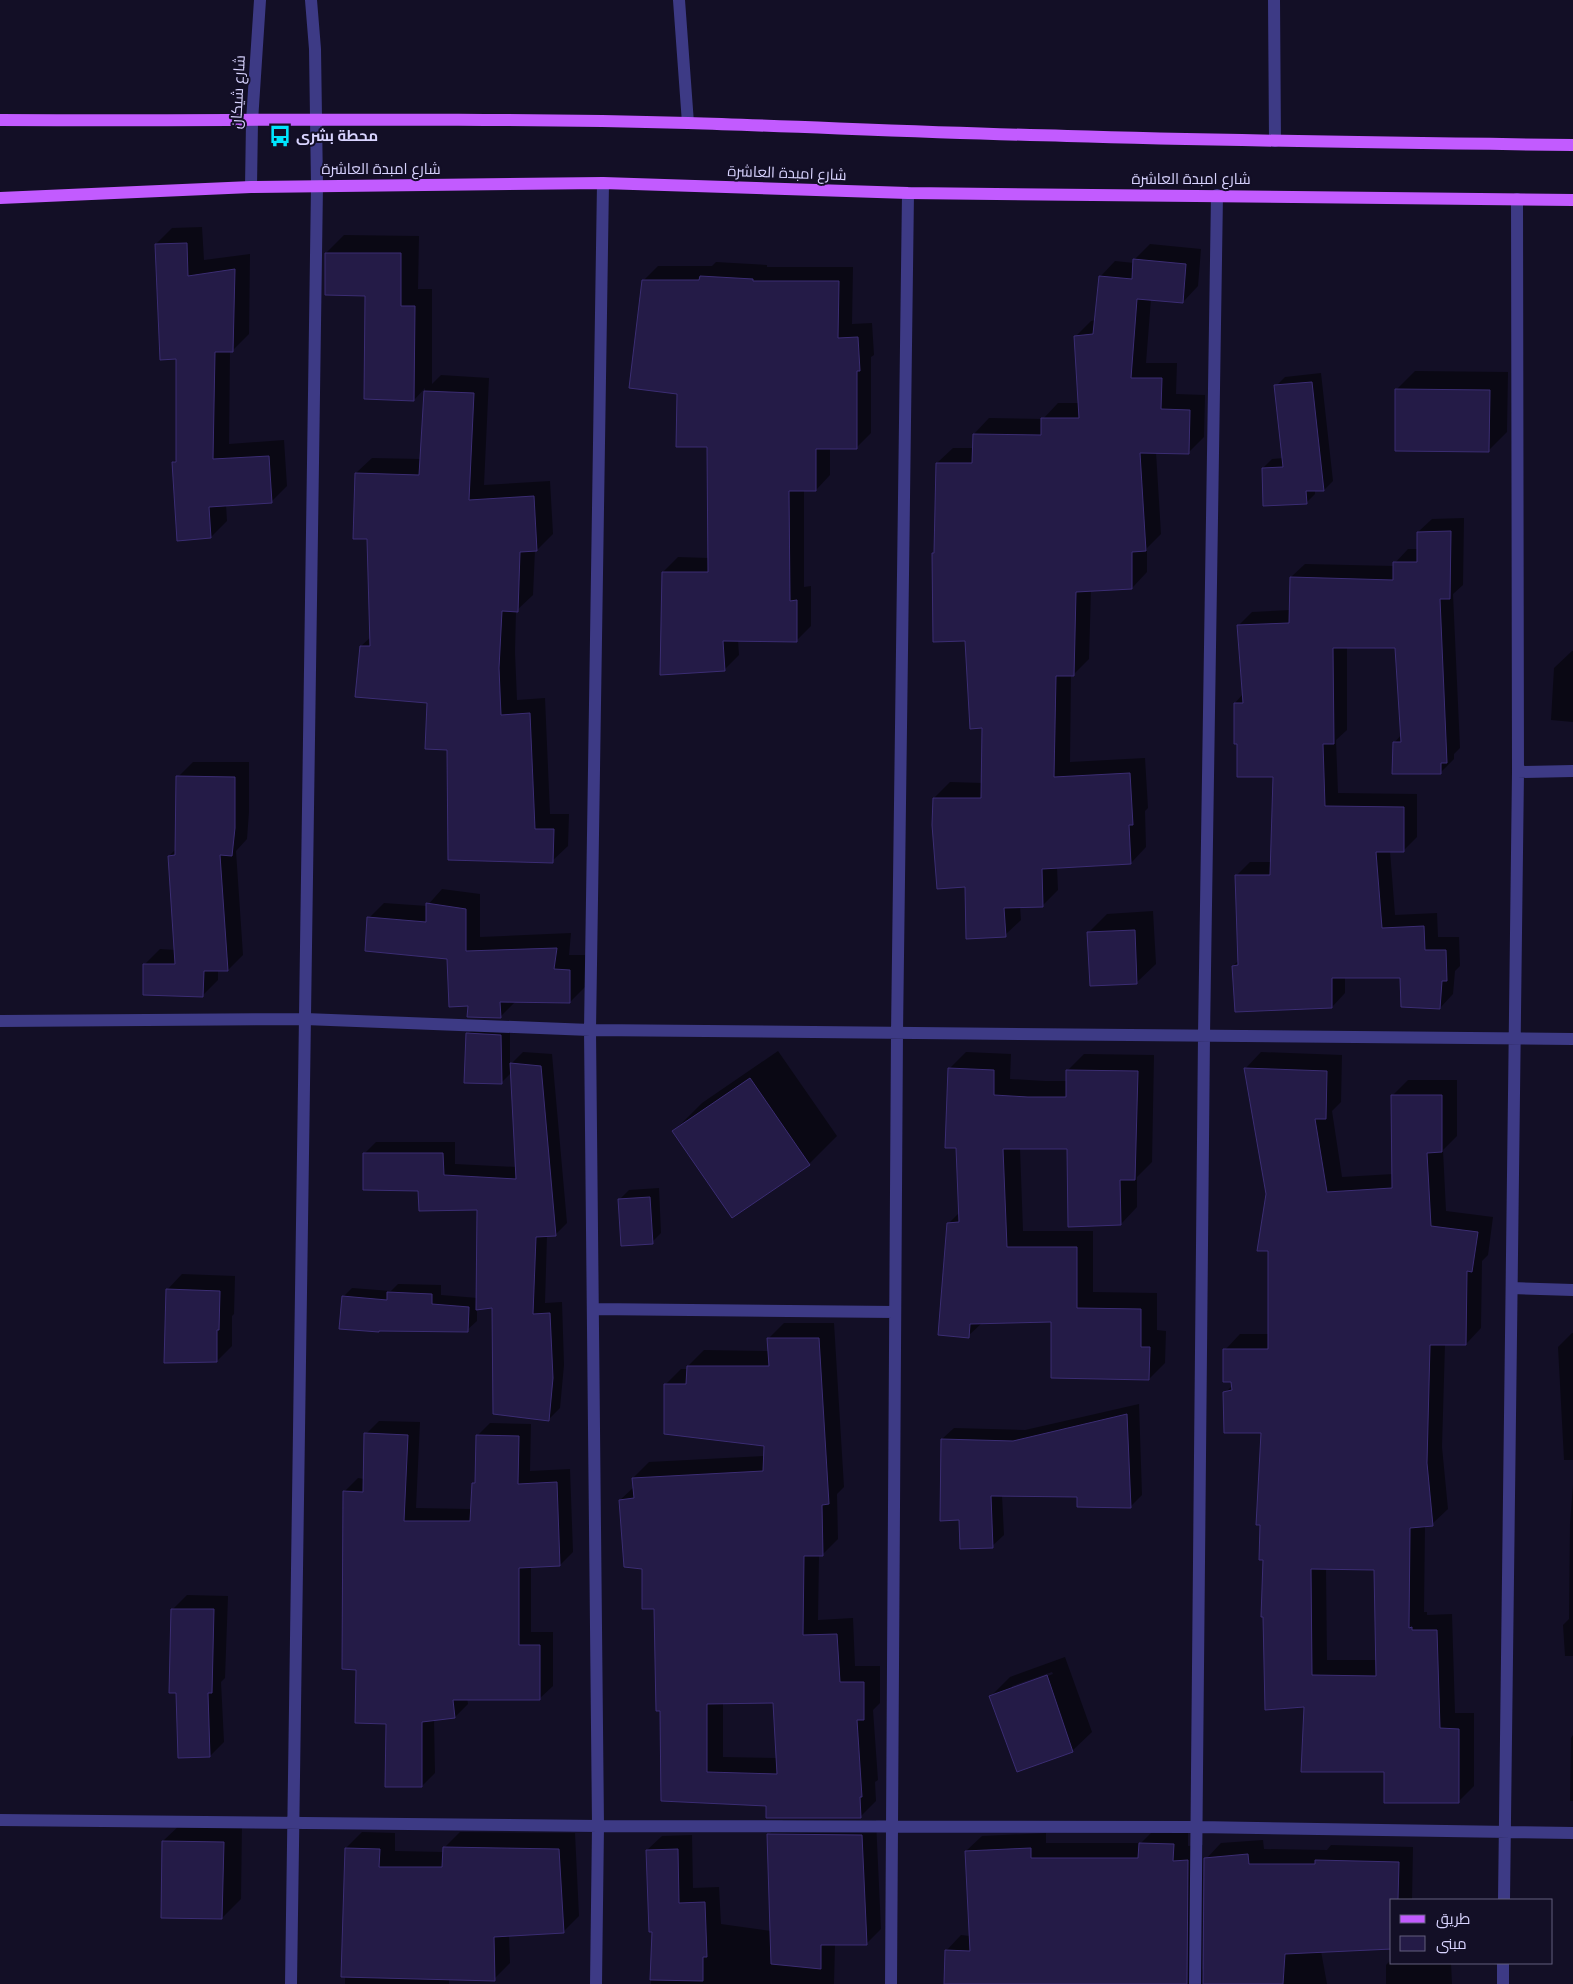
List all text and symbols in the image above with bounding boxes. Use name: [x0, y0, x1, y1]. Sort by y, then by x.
street label: شارع شيكان: [227, 55, 251, 130]
bus stop icon: محطة بشرى: [267, 123, 293, 149]
place label: محطة بشرى: [296, 127, 378, 145]
street label: شارع امبدة العاشرة: [321, 160, 441, 180]
street label: شارع امبدة العاشرة: [727, 162, 847, 186]
street label: شارع امبدة العاشرة: [1131, 170, 1251, 190]
legend: [1390, 1899, 1553, 1964]
text: طريق: [1436, 1910, 1470, 1929]
text: مبنى: [1436, 1935, 1467, 1954]

